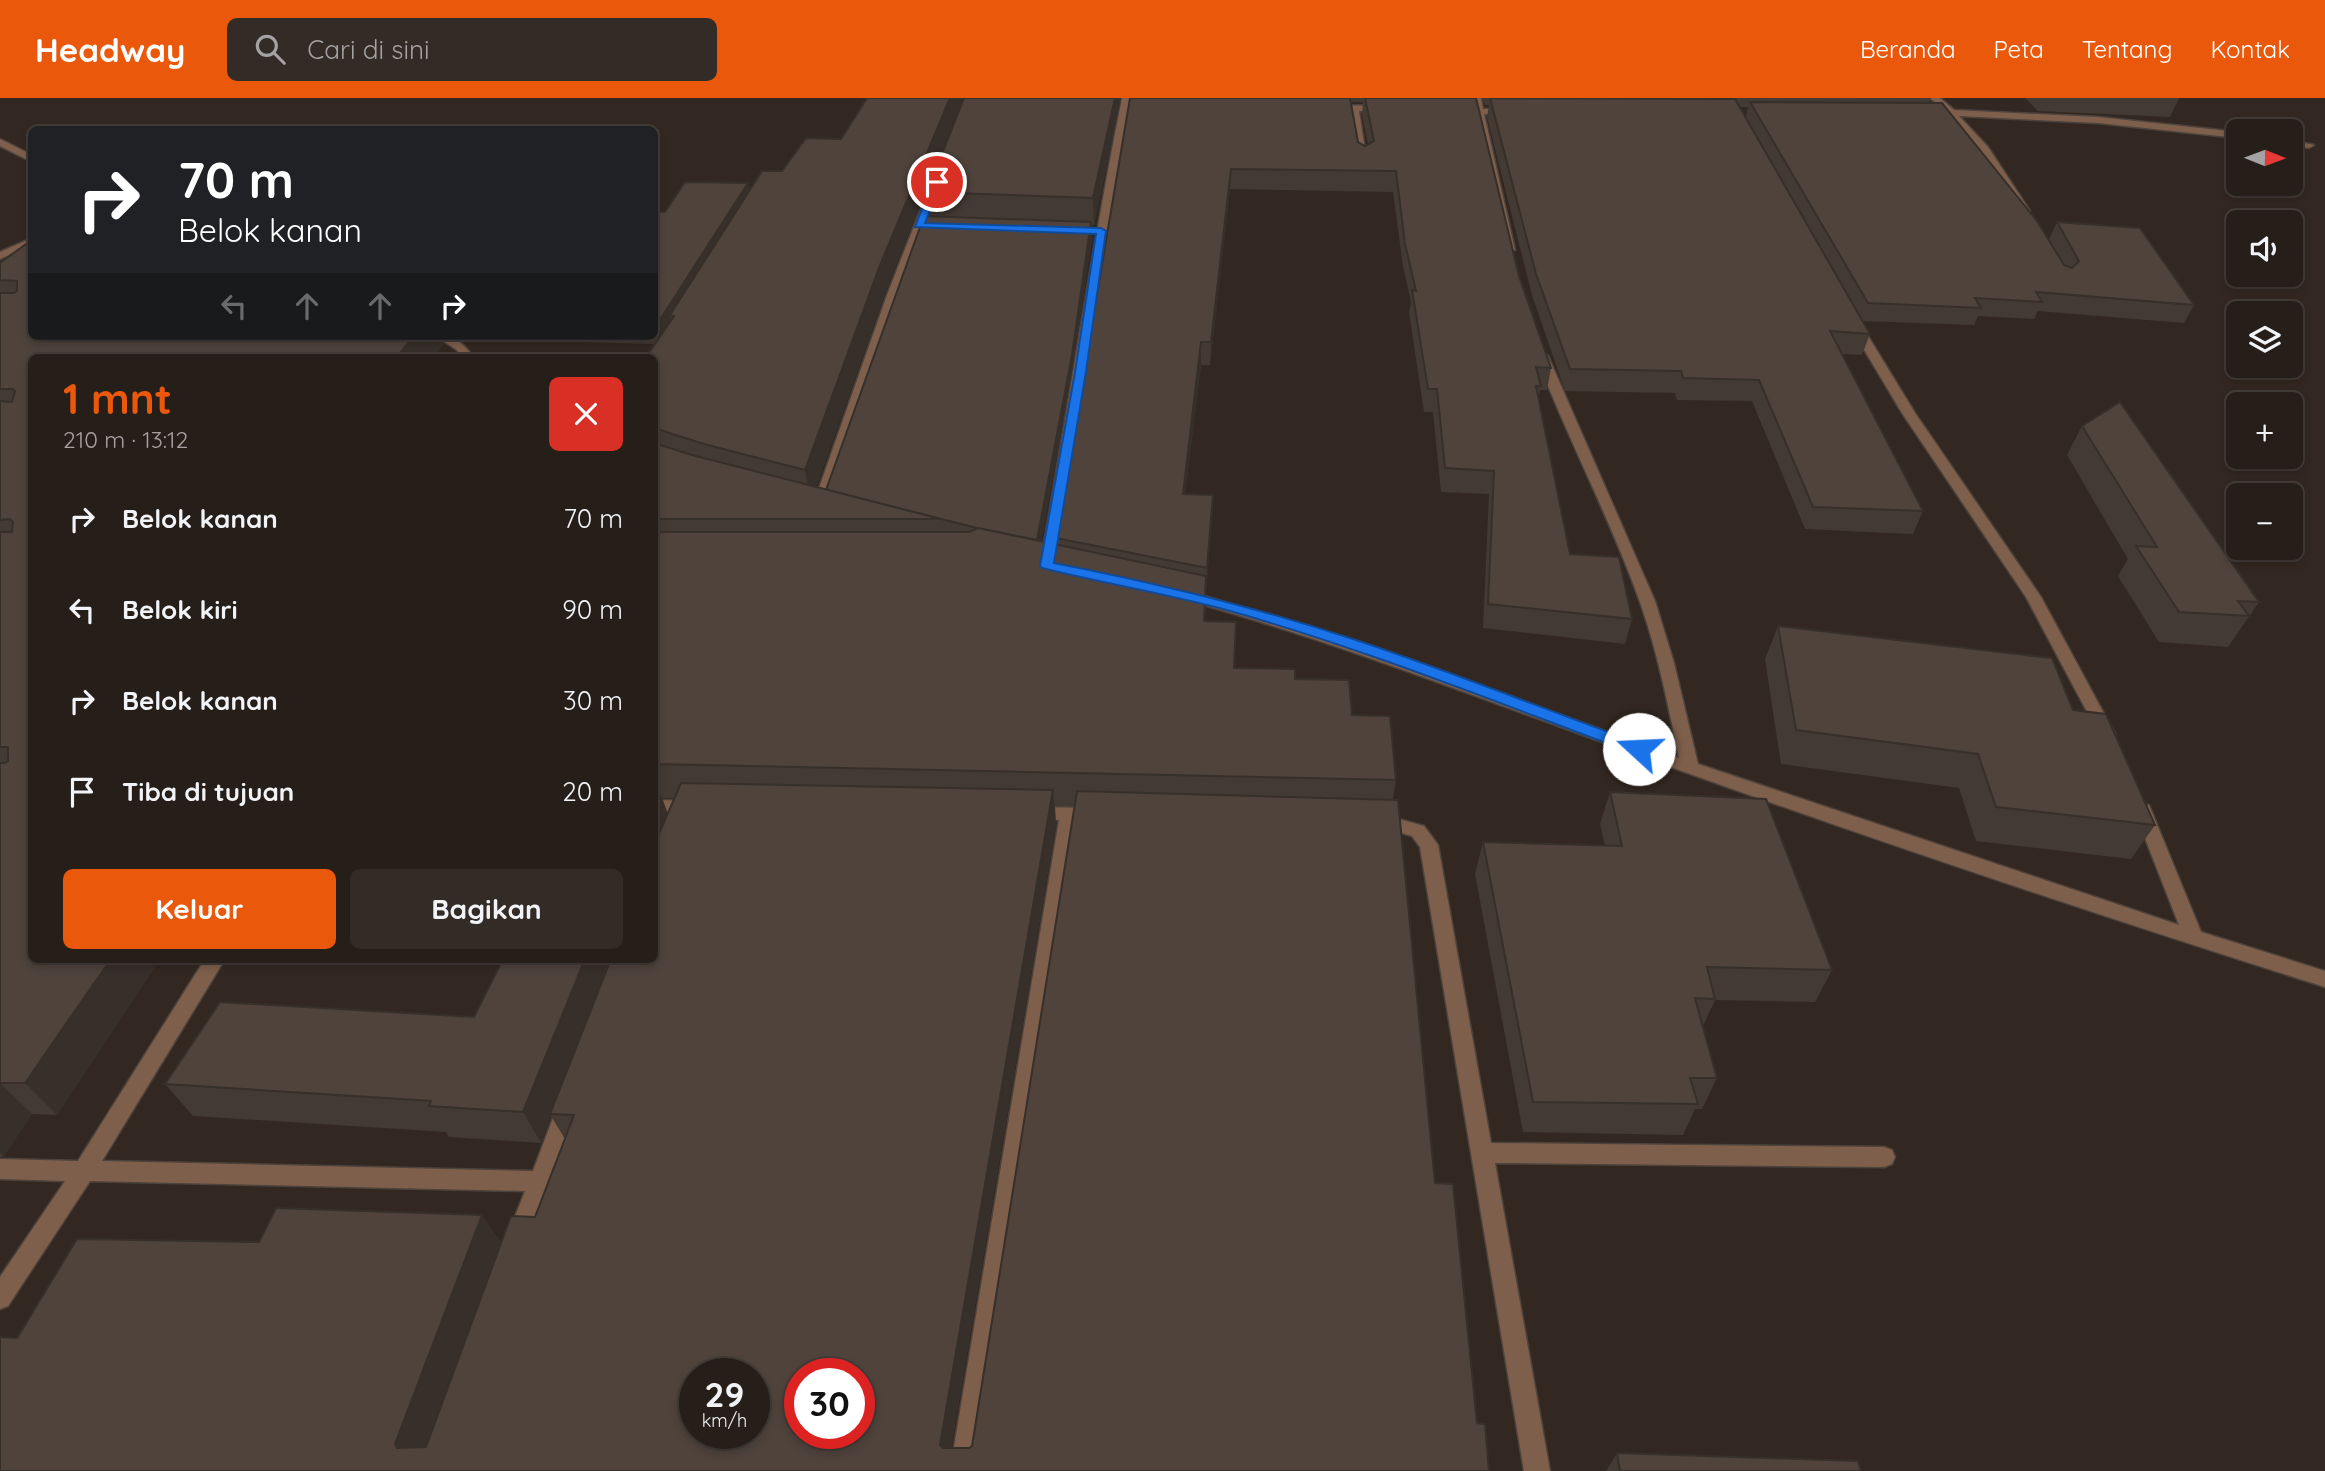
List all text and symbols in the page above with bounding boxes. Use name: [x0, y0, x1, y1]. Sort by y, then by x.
search box: [227, 18, 717, 81]
text: Headway: [35, 29, 185, 70]
icon: search: [251, 30, 289, 68]
text: Cari di sini: [307, 33, 430, 66]
text: Beranda: [1860, 34, 1956, 64]
text: Peta: [1994, 34, 2044, 64]
text: Tentang: [2082, 34, 2172, 64]
text: Kontak: [2210, 34, 2290, 64]
north arrow: [2226, 119, 2303, 196]
map controls: [2226, 119, 2303, 560]
text: 70 m: [178, 149, 294, 210]
pin: [907, 152, 967, 212]
icon: right: [63, 154, 154, 245]
icon: arrive: [918, 163, 956, 201]
text: Belok kanan: [178, 210, 362, 250]
button: sound: [2226, 210, 2303, 287]
icon: left: [215, 287, 253, 325]
icon: ahead: [288, 287, 326, 325]
icon: ahead: [361, 287, 399, 325]
icon: right: [434, 287, 472, 325]
button: layers: [2226, 301, 2303, 378]
text: 1 mnt: [63, 372, 172, 425]
button: close: [549, 377, 623, 451]
button: +: [2226, 392, 2303, 469]
text: 210 m · 13:12: [63, 425, 188, 454]
button: −: [2226, 483, 2303, 560]
icon: right: [63, 500, 101, 538]
text: Belok kanan: [122, 502, 278, 535]
text: 70 m: [563, 502, 623, 535]
icon: left: [63, 591, 101, 629]
text: Belok kiri: [122, 593, 238, 626]
text: 90 m: [562, 593, 623, 626]
icon: right: [63, 682, 101, 720]
text: Belok kanan: [122, 684, 278, 717]
text: 30 m: [563, 684, 623, 717]
position arrow: [1602, 712, 1676, 786]
icon: arrive: [63, 773, 101, 811]
text: Tiba di tujuan: [122, 775, 294, 808]
text: 20 m: [562, 775, 623, 808]
button: Keluar: [63, 869, 336, 949]
button: Bagikan: [350, 869, 623, 949]
speed limit sign: 30: [784, 1358, 875, 1449]
text: 29: [705, 1372, 744, 1416]
text: km/h: [702, 1409, 747, 1432]

